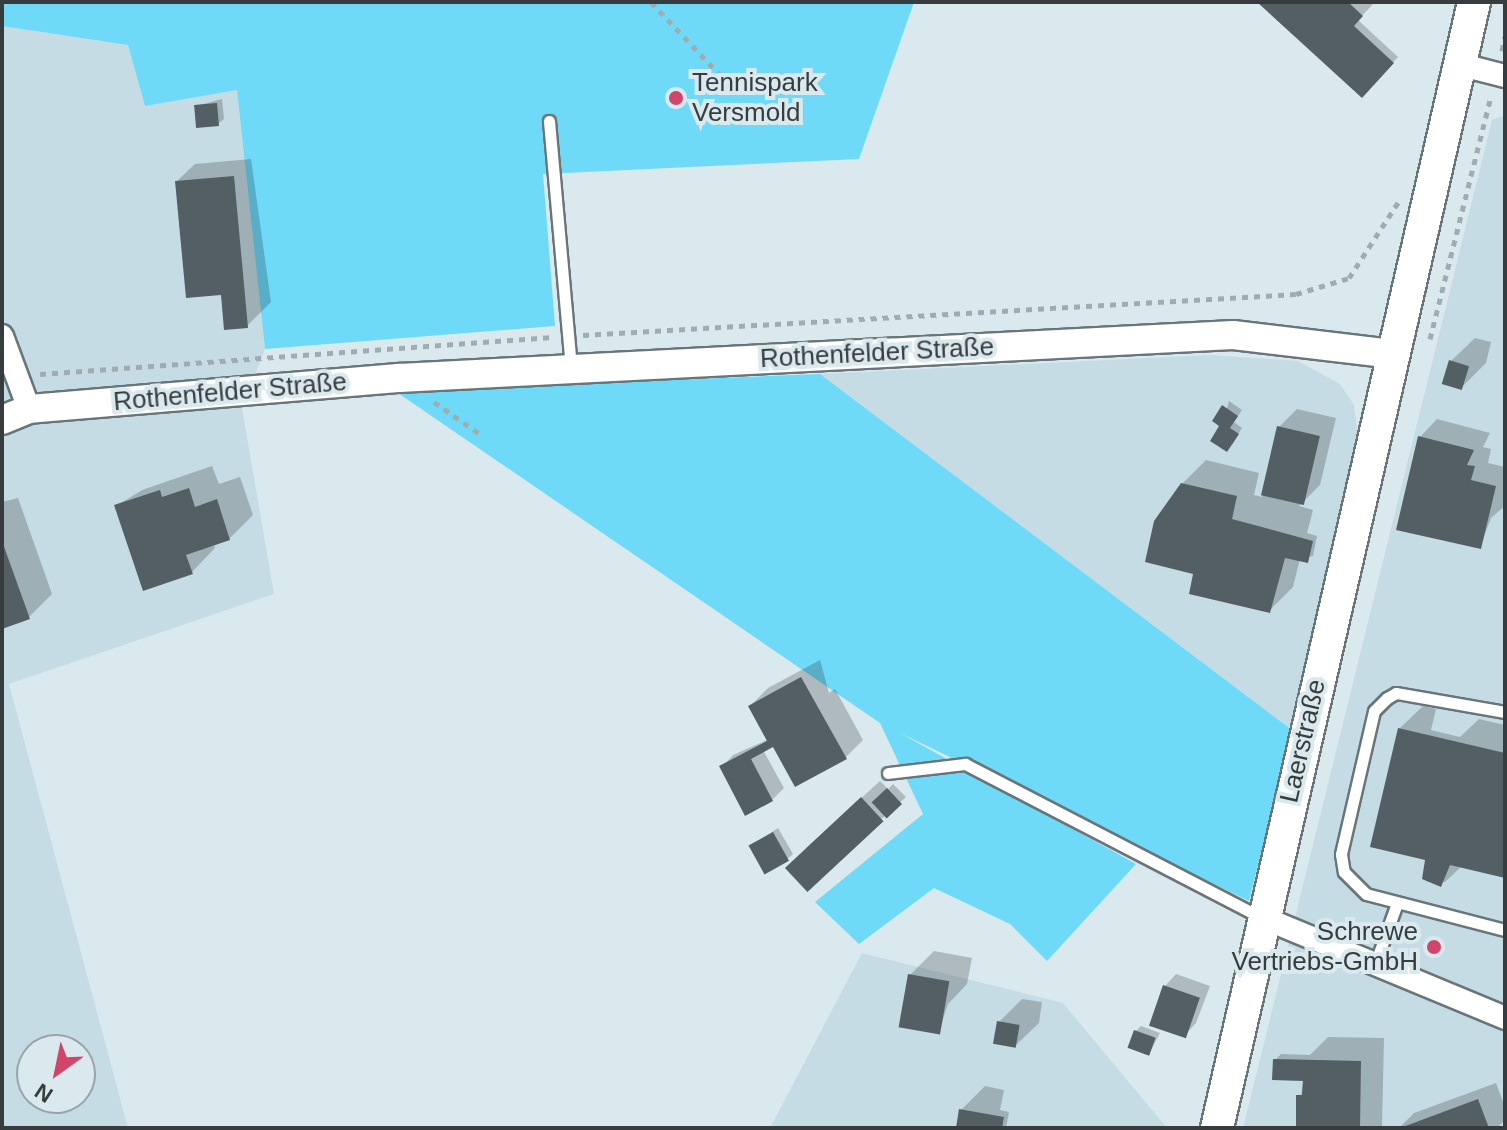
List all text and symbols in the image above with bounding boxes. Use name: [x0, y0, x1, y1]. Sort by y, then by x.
place label: Tennispark Versmold: [692, 67, 818, 128]
marker: Tennispark Versmold: [667, 89, 685, 107]
street label: Rothenfelder Straße: [759, 331, 995, 375]
street label: Rothenfelder Straße: [112, 366, 348, 418]
street label: Laerstraße: [1274, 676, 1332, 806]
place label: Schrewe Vertriebs-GmbH: [1232, 916, 1418, 978]
marker: Schrewe Vertriebs-GmbH: [1425, 938, 1443, 956]
north arrow: [16, 1034, 96, 1114]
text: N: [30, 1078, 57, 1108]

